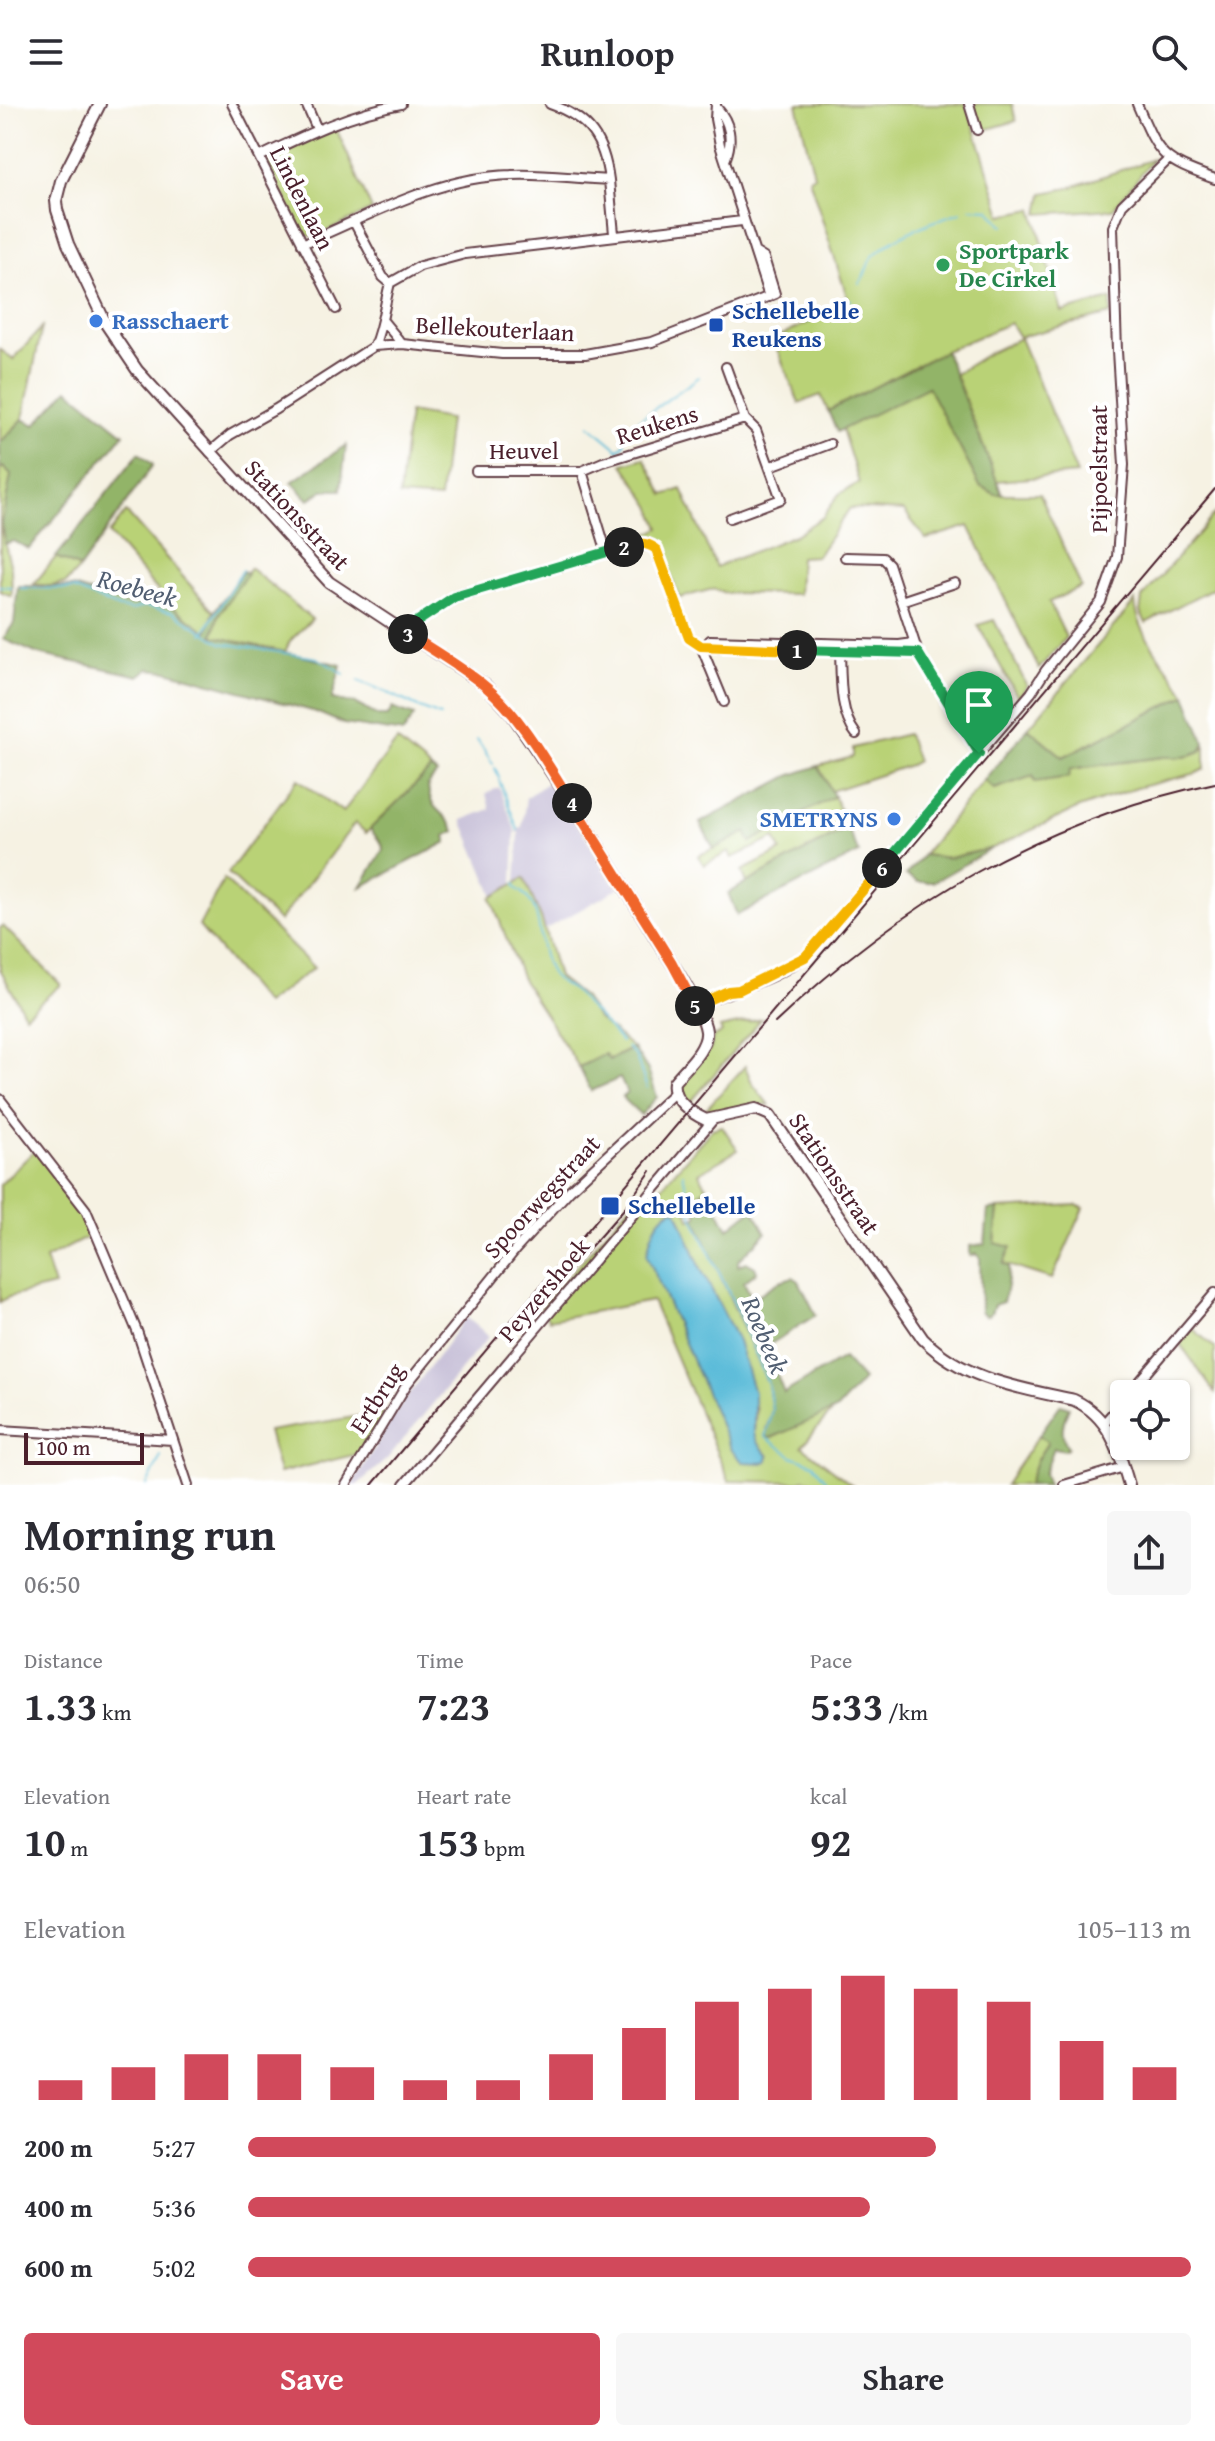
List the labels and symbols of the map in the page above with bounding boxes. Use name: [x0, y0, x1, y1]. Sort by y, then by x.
street label: Lindenlaan: [261, 140, 344, 256]
place label: Sportpark De Cirkel: [959, 233, 1069, 296]
marker: Sportpark De Cirkel: [934, 256, 952, 274]
place label: Schellebelle Reukens: [732, 293, 860, 356]
place label: Rasschaert: [112, 303, 229, 338]
street label: Bellekouterlaan: [415, 307, 576, 350]
marker: Rasschaert: [87, 312, 105, 330]
marker: Schellebelle Reukens: [707, 316, 725, 334]
street label: Reukens: [612, 396, 702, 454]
street label: Pijpoelstraat: [1081, 404, 1116, 533]
street label: Heuvel: [489, 433, 559, 468]
street label: Stationsstraat: [237, 451, 359, 578]
pin: 2: [604, 527, 644, 567]
water label: Roebeek: [92, 558, 181, 617]
pin: 3: [388, 614, 428, 654]
pin: 1: [777, 630, 817, 670]
pin: [945, 671, 1013, 753]
pin: 4: [552, 783, 592, 823]
place label: SMETRYNS: [759, 801, 878, 836]
marker: SMETRYNS: [885, 810, 903, 828]
pin: 6: [862, 848, 902, 888]
pin: 5: [675, 986, 715, 1026]
street label: Stationsstraat: [781, 1106, 889, 1242]
street label: Spoorwegstraat: [475, 1127, 609, 1266]
place label: Schellebelle: [628, 1188, 756, 1223]
marker: Schellebelle: [599, 1195, 621, 1217]
street label: Peyzershoek: [490, 1229, 598, 1349]
water label: Roebeek: [731, 1289, 799, 1380]
street label: Ertbrug: [341, 1356, 412, 1440]
scale bar: [24, 1429, 144, 1465]

